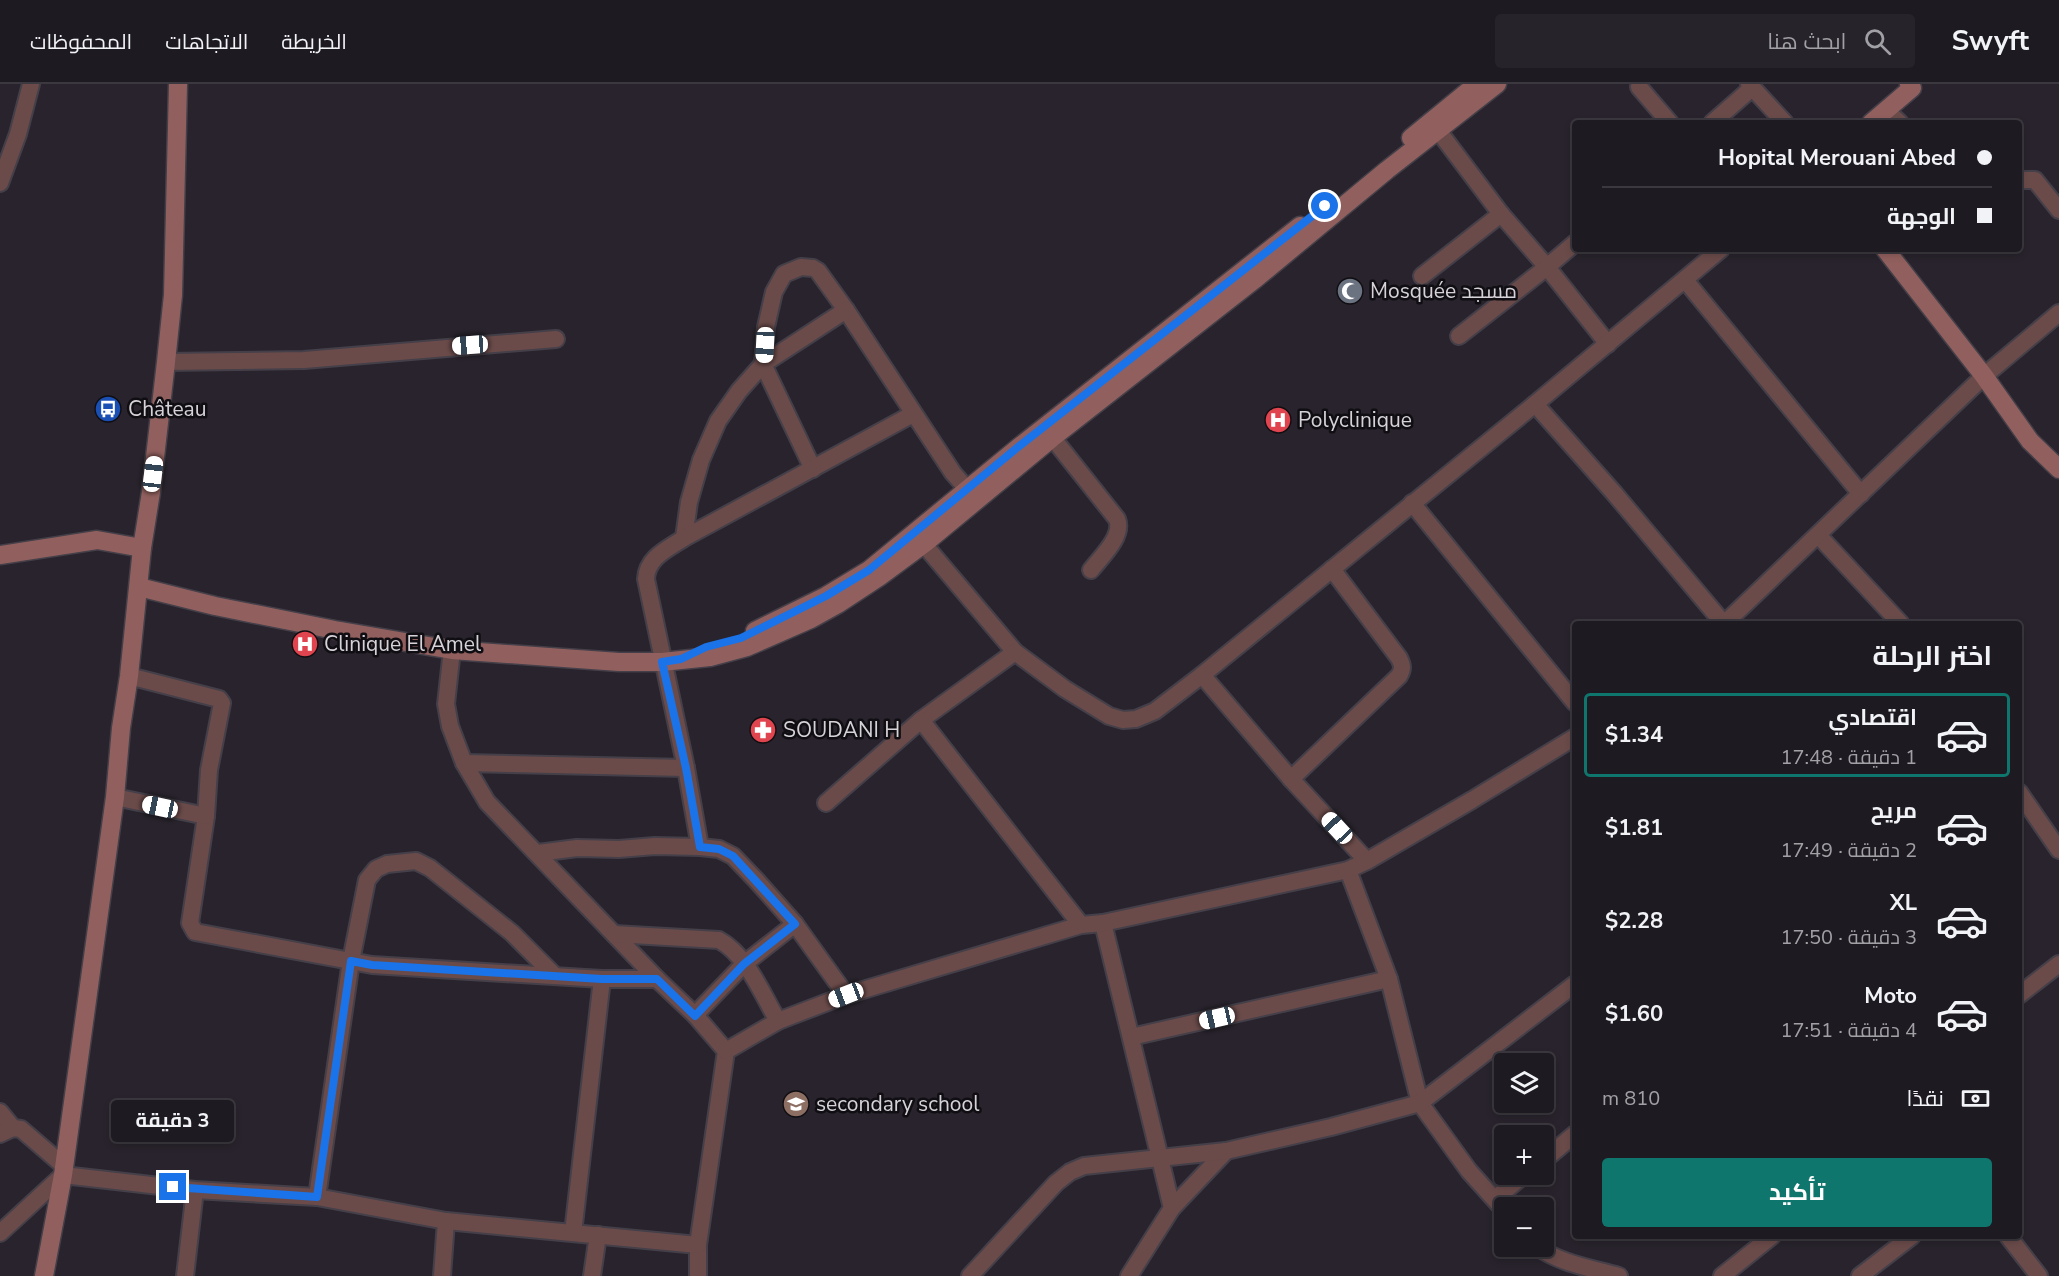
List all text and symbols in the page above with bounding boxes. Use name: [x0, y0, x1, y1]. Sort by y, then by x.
search box: [1495, 14, 1915, 68]
text: Swyft: [1951, 22, 2029, 60]
icon: search: [1861, 25, 1894, 58]
text: ابحث هنا: [1767, 27, 1846, 57]
text: المحفوظات: [30, 28, 132, 56]
text: الاتجاهات: [165, 28, 248, 56]
text: الخريطة: [281, 28, 347, 56]
text: Hopital Merouani Abed: [1718, 143, 1956, 173]
route start: [1311, 192, 1338, 219]
text: الوجهة: [1887, 202, 1956, 232]
mosque icon: Mosquée مسجد: [1335, 276, 1365, 306]
place label: Mosquée مسجد: [1370, 277, 1517, 305]
car: [755, 327, 775, 363]
car: [451, 335, 489, 355]
bus stop icon: Château: [93, 394, 123, 424]
place label: Château: [128, 395, 207, 423]
hospital icon: Polyclinique: [1263, 405, 1293, 435]
place label: Polyclinique: [1298, 406, 1412, 434]
car: [142, 455, 164, 493]
hospital icon: Clinique El Amel: [290, 629, 320, 659]
place label: Clinique El Amel: [324, 630, 482, 658]
text: اختر الرحلة: [1872, 638, 1992, 675]
text: اقتصادي: [1828, 703, 1917, 733]
icon: car: [1935, 708, 1989, 762]
pharmacy icon: SOUDANI H: [748, 715, 778, 745]
place label: SOUDANI H: [783, 716, 900, 744]
text: $1.34: [1605, 720, 1663, 750]
text: 1 دقيقة · 17:48: [1780, 744, 1917, 771]
car: [141, 794, 179, 820]
text: مريح: [1871, 796, 1917, 826]
icon: car: [1935, 801, 1989, 855]
car: [1318, 809, 1356, 847]
text: $1.81: [1605, 813, 1663, 843]
text: 2 دقيقة · 17:49: [1780, 837, 1917, 864]
text: XL: [1890, 888, 1917, 918]
icon: car: [1935, 894, 1989, 948]
text: $2.28: [1605, 906, 1663, 936]
text: 3 دقيقة · 17:50: [1780, 924, 1917, 951]
car: [826, 980, 866, 1010]
text: Moto: [1864, 981, 1917, 1011]
icon: car: [1935, 987, 1989, 1041]
text: $1.60: [1605, 999, 1663, 1029]
car: [1197, 1005, 1237, 1031]
text: 4 دقيقة · 17:51: [1780, 1017, 1917, 1044]
map controls: [1494, 1053, 1554, 1257]
button: layers: [1494, 1053, 1554, 1113]
icon: cash: [1959, 1082, 1992, 1115]
text: نقدًا: [1906, 1084, 1944, 1114]
text: 810 m: [1602, 1085, 1660, 1112]
school or university icon: secondary school: [781, 1089, 811, 1119]
place label: secondary school: [816, 1090, 980, 1118]
callout: 3 دقيقة: [112, 1100, 234, 1142]
text: 3 دقيقة: [136, 1107, 209, 1134]
button: +: [1494, 1125, 1554, 1185]
button: تأكيد: [1602, 1158, 1992, 1227]
route end: [159, 1173, 186, 1200]
button: −: [1494, 1197, 1554, 1257]

